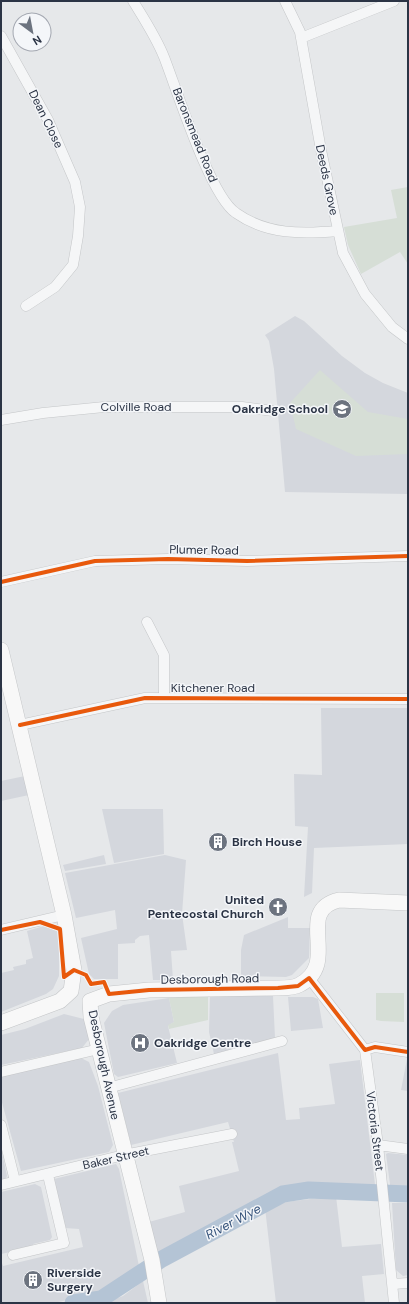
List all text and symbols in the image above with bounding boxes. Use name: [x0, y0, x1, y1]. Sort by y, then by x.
north arrow: [12, 12, 52, 52]
text: N: [30, 32, 44, 49]
street label: Baronsmead Road: [169, 85, 221, 185]
street label: Dean Close: [25, 87, 67, 151]
street label: Deeds Grove: [312, 143, 342, 217]
school or university icon: Oakridge School: [331, 398, 353, 420]
street label: Colville Road: [101, 399, 171, 415]
place label: Oakridge School: [232, 401, 328, 417]
street label: Plumer Road: [169, 541, 239, 559]
street label: Kitchener Road: [171, 680, 255, 696]
building icon: Birch House: [207, 831, 229, 853]
place label: Birch House: [232, 834, 302, 850]
place label: United Pentecostal Church: [148, 892, 264, 922]
church icon: United Pentecostal Church: [267, 896, 289, 918]
street label: Desborough Road: [161, 970, 259, 988]
street label: Desborough Avenue: [85, 1009, 123, 1121]
hospital icon: Oakridge Centre: [129, 1032, 151, 1054]
place label: Oakridge Centre: [154, 1035, 251, 1051]
street label: Victoria Street: [362, 1090, 388, 1172]
street label: Baker Street: [81, 1143, 151, 1173]
water label: River Wye: [202, 1200, 264, 1243]
place label: Riverside Surgery: [47, 1265, 101, 1295]
building icon: Riverside Surgery: [22, 1269, 44, 1291]

